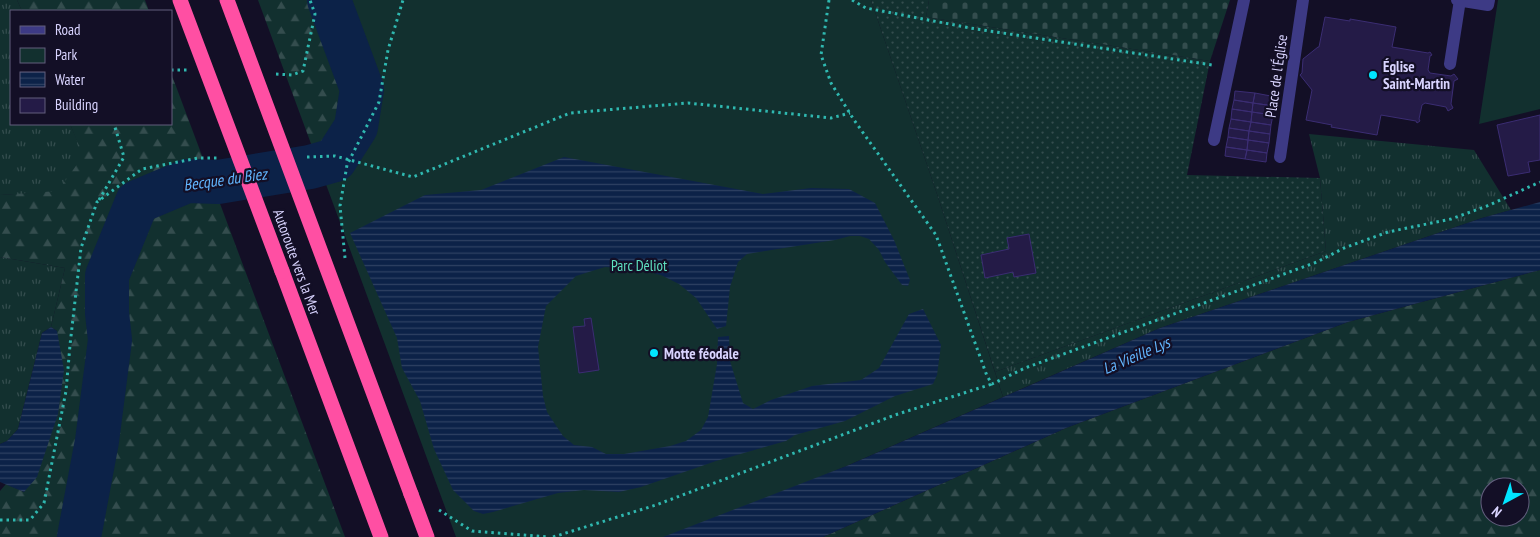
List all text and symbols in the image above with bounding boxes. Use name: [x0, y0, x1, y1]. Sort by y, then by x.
legend: [10, 10, 172, 125]
text: Road: [55, 20, 81, 39]
street label: Place de l'Église: [1261, 33, 1291, 119]
text: Park: [55, 45, 77, 64]
place label: Église Saint-Martin: [1383, 57, 1450, 93]
marker: Église Saint-Martin: [1367, 69, 1379, 81]
text: Water: [55, 70, 86, 89]
text: Building: [55, 95, 98, 114]
water label: Becque du Biez: [182, 163, 270, 195]
street label: Autoroute vers la Mer: [269, 206, 325, 318]
park label: Parc Déliot: [611, 256, 667, 275]
water label: La Vieille Lys: [1099, 331, 1174, 378]
place label: Motte féodale: [664, 344, 739, 363]
marker: Motte féodale: [648, 347, 660, 359]
north arrow: [1480, 477, 1530, 527]
text: N: [1488, 503, 1505, 521]

